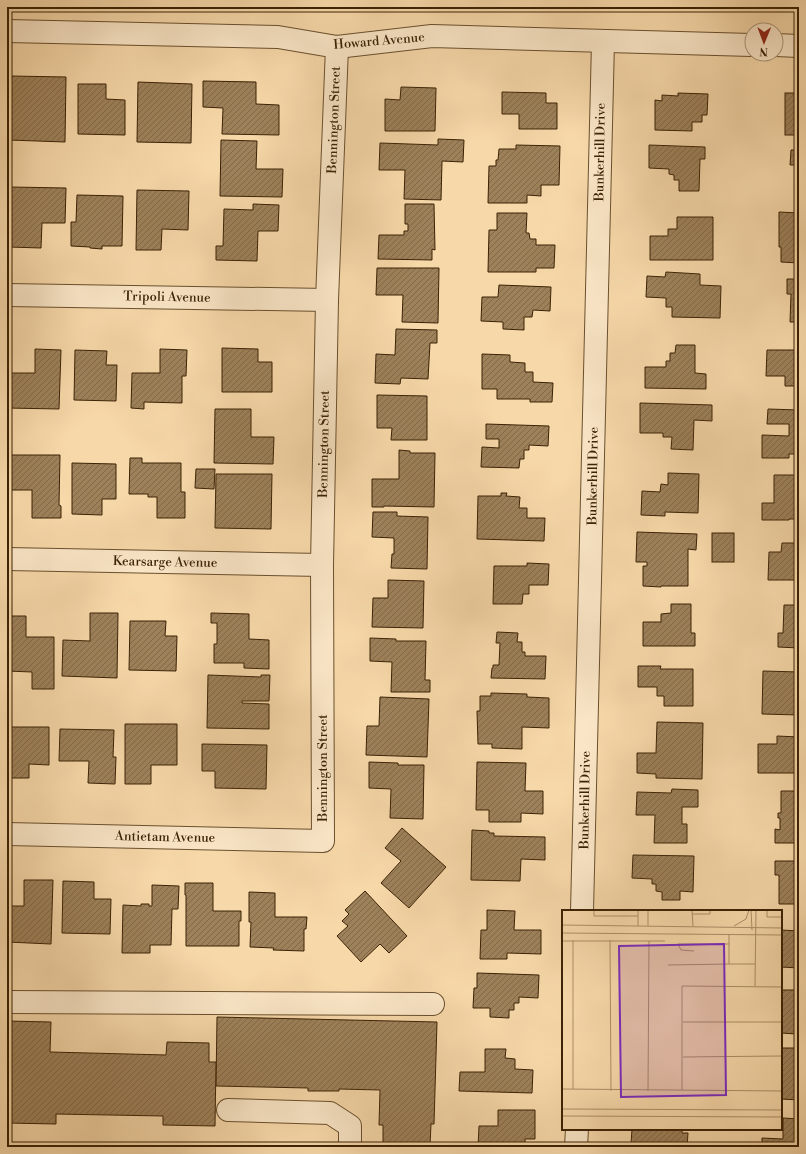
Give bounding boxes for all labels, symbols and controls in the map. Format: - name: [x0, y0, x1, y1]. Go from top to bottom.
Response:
- north arrow: [744, 22, 784, 62]
- street label: Howard Avenue: [333, 29, 426, 53]
- text: N: [759, 44, 768, 58]
- street label: Bennington Street: [324, 66, 344, 175]
- street label: Bunkerhill Drive: [591, 102, 609, 202]
- street label: Tripoli Avenue: [123, 288, 211, 306]
- street label: Bennington Street: [315, 390, 333, 499]
- street label: Bunkerhill Drive: [584, 426, 602, 526]
- street label: Kearsarge Avenue: [113, 553, 218, 571]
- street label: Bennington Street: [315, 714, 331, 823]
- street label: Bunkerhill Drive: [576, 750, 594, 850]
- street label: Antietam Avenue: [114, 828, 216, 846]
- inset map: [562, 910, 782, 1130]

